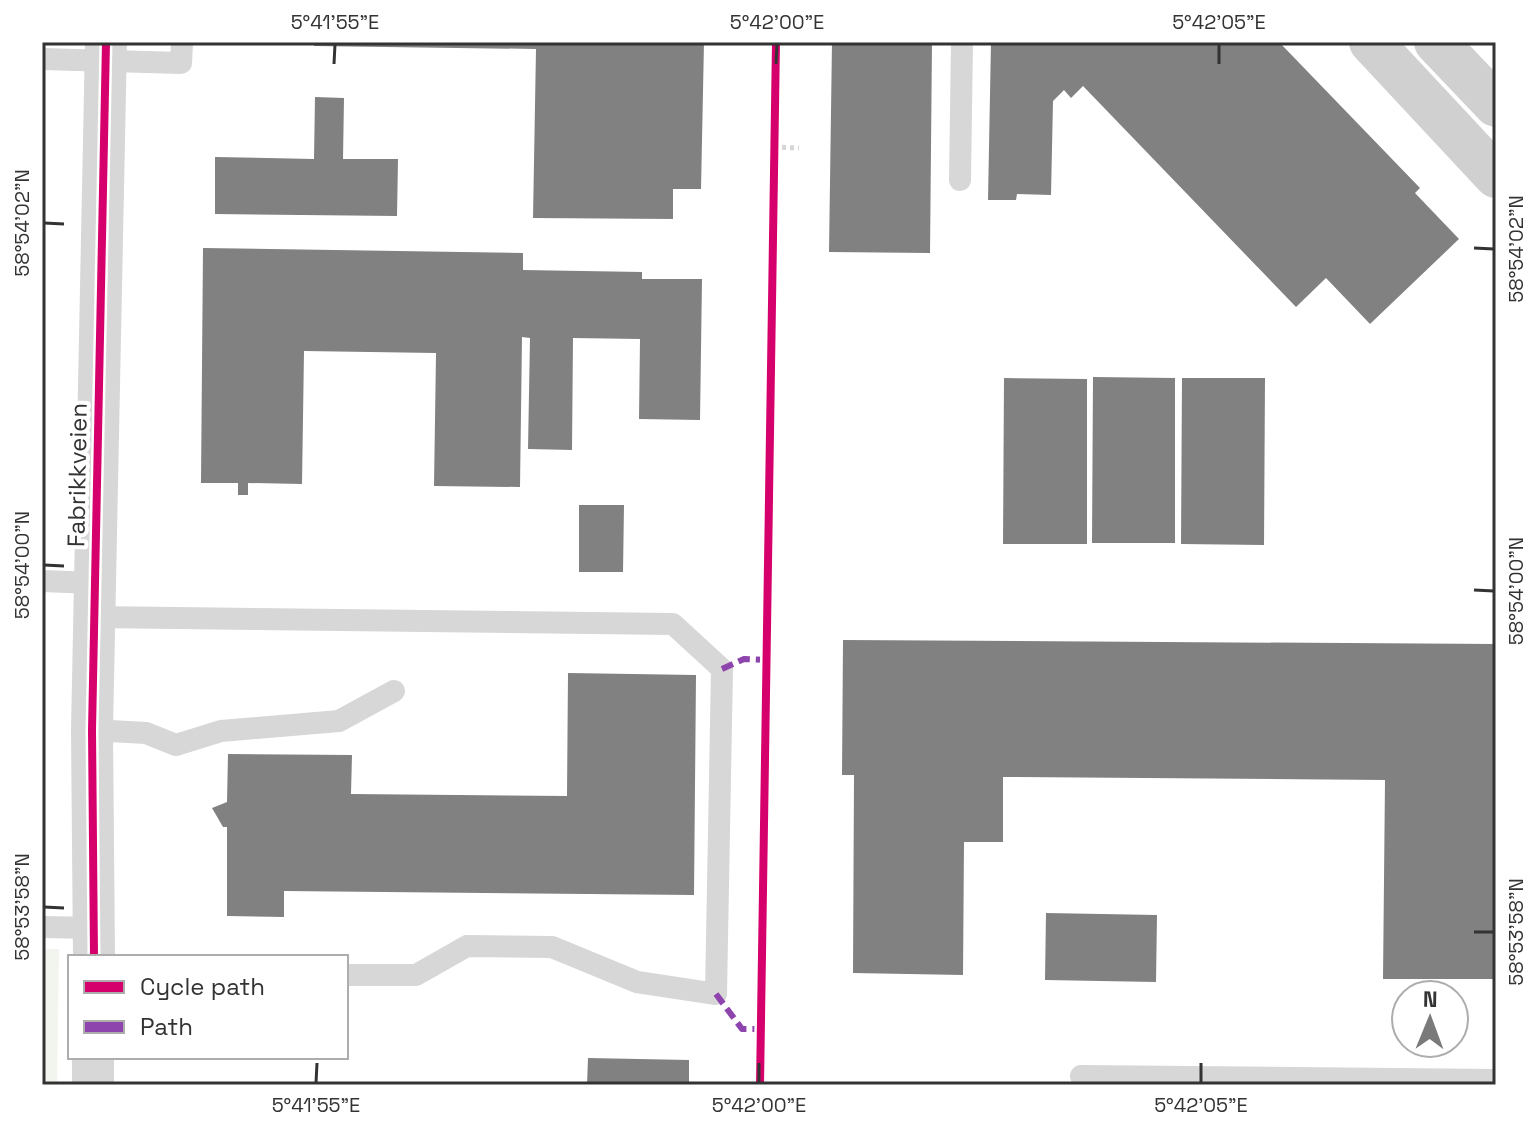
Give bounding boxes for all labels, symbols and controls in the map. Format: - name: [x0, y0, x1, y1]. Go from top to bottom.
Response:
- text: 5°41'55"E: [291, 9, 379, 35]
- text: 5°42'00"E: [730, 9, 824, 35]
- text: 5°42'05"E: [1172, 9, 1266, 35]
- text: 58°54'02"N: [9, 169, 35, 277]
- text: 58°54'02"N: [1503, 195, 1529, 303]
- street label: Fabrikkveien: [60, 403, 94, 547]
- text: 58°54'00"N: [9, 511, 35, 619]
- text: 58°54'00"N: [1503, 537, 1529, 645]
- text: 58°53'58"N: [9, 853, 35, 961]
- text: 58°53'58"N: [1503, 878, 1529, 986]
- legend: [68, 955, 348, 1059]
- text: Cycle path: [140, 971, 265, 1002]
- north arrow: [1390, 979, 1470, 1059]
- text: N: [1423, 985, 1438, 1013]
- text: Path: [140, 1011, 193, 1042]
- text: 5°41'55"E: [272, 1092, 360, 1118]
- text: 5°42'00"E: [712, 1092, 806, 1118]
- text: 5°42'05"E: [1154, 1092, 1248, 1118]

